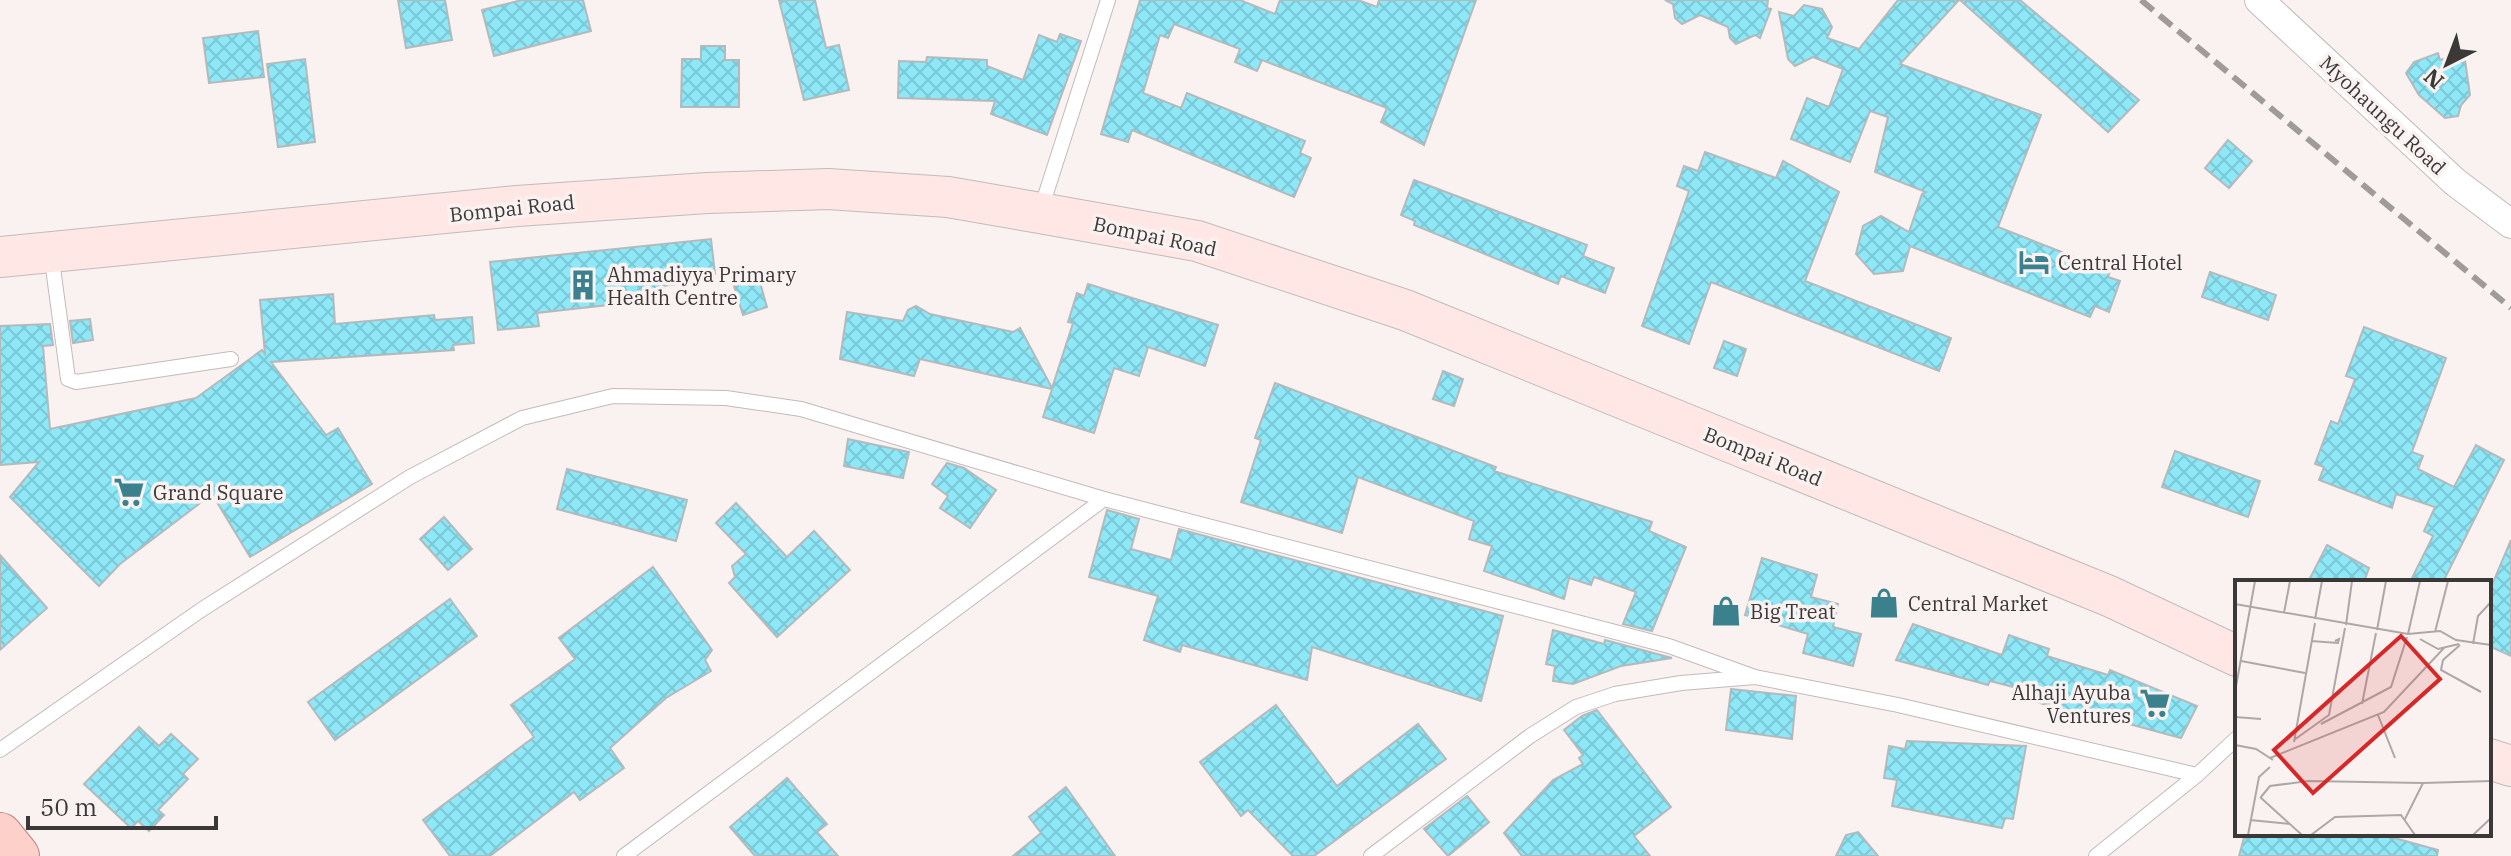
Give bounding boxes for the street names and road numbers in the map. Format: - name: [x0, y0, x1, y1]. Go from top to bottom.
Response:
- street label: Myohaungu Road: [2314, 49, 2452, 181]
- street label: Bompai Road: [448, 188, 576, 228]
- street label: Bompai Road: [1091, 210, 1219, 262]
- street label: Bompai Road: [1700, 420, 1826, 492]

